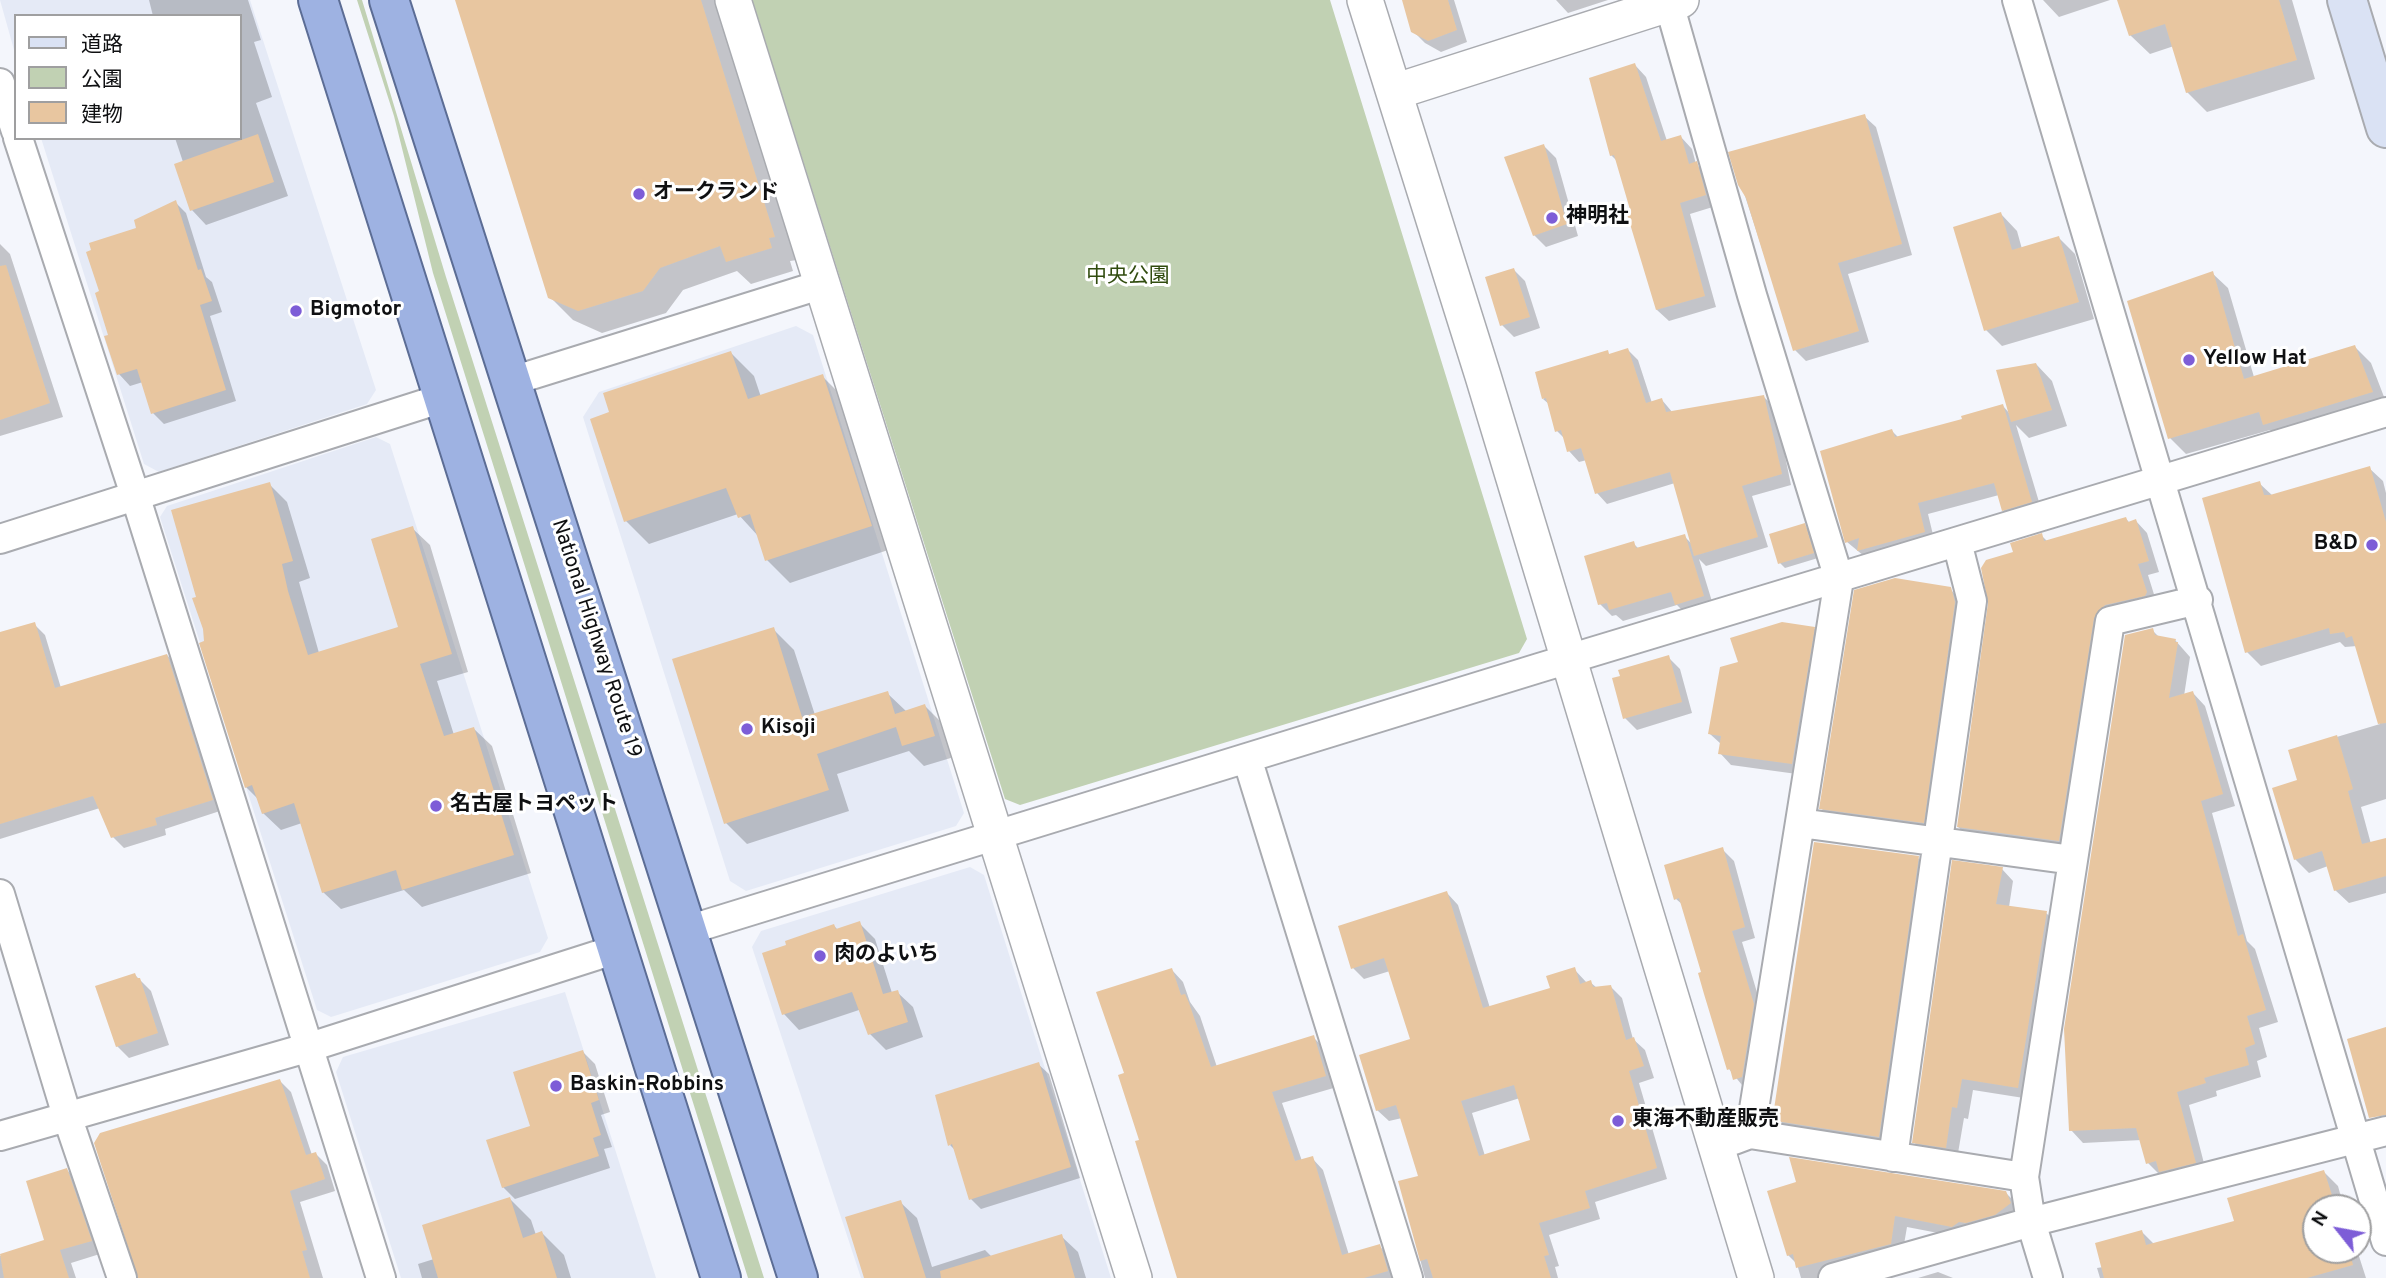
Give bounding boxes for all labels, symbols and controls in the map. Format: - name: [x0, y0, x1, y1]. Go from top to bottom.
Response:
- legend: [14, 14, 242, 140]
- text: 道路: [81, 32, 123, 59]
- text: 公園: [81, 67, 123, 94]
- text: 建物: [81, 102, 123, 129]
- place label: オークランド: [653, 181, 779, 207]
- marker: オークランド: [631, 186, 647, 202]
- place label: 神明社: [1566, 205, 1629, 231]
- marker: 神明社: [1544, 210, 1560, 226]
- park label: 中央公園: [1086, 265, 1170, 291]
- place label: Bigmotor: [310, 298, 401, 324]
- marker: Bigmotor: [288, 303, 304, 319]
- place label: Yellow Hat: [2203, 347, 2307, 373]
- marker: Yellow Hat: [2181, 352, 2197, 368]
- street label: National Highway Route 19: [544, 516, 646, 762]
- place label: B&D: [2314, 532, 2358, 558]
- marker: B&D: [2364, 537, 2380, 553]
- place label: Kisoji: [761, 716, 816, 742]
- marker: Kisoji: [739, 721, 755, 737]
- place label: 名古屋トヨペット: [450, 793, 618, 819]
- marker: 名古屋トヨペット: [428, 798, 444, 814]
- place label: 肉のよいち: [834, 943, 939, 969]
- marker: 肉のよいち: [812, 948, 828, 964]
- place label: Baskin-Robbins: [570, 1073, 724, 1099]
- marker: Baskin-Robbins: [548, 1078, 564, 1094]
- place label: 東海不動産販売: [1632, 1108, 1779, 1134]
- marker: 東海不動産販売: [1610, 1113, 1626, 1129]
- north arrow: [2302, 1194, 2372, 1264]
- text: N: [2307, 1207, 2335, 1231]

